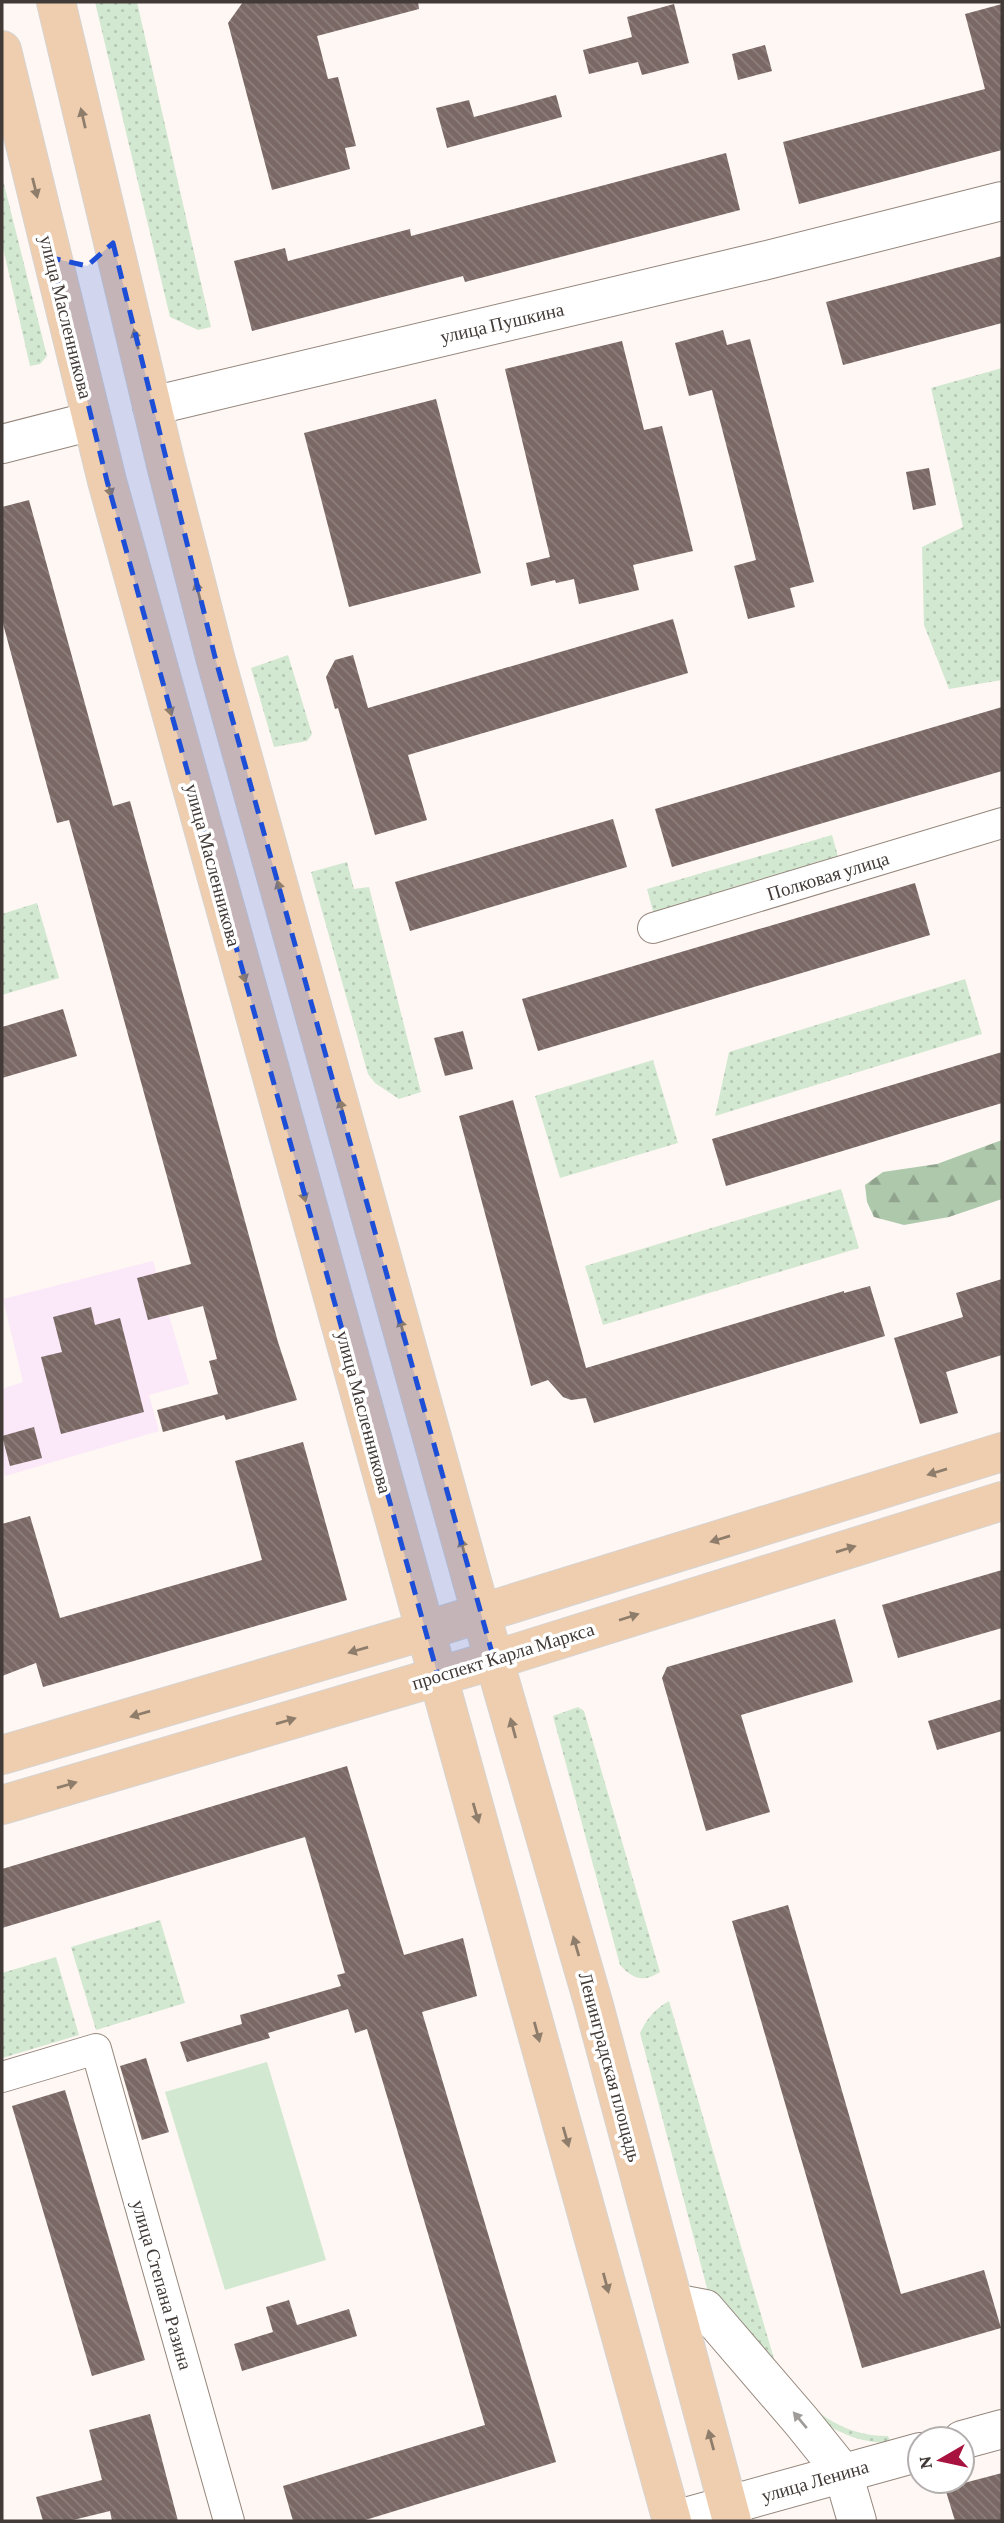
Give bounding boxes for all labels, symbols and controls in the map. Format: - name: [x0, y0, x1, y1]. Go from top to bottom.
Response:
- one-way arrow: [78, 107, 89, 129]
- one-way arrow: [30, 177, 41, 199]
- street label: улица Масленникова: [36, 233, 97, 401]
- street label: улица Пушкина: [438, 298, 566, 347]
- one-way arrow: [130, 328, 141, 350]
- one-way arrow: [104, 477, 114, 498]
- one-way arrow: [192, 579, 203, 601]
- one-way arrow: [164, 696, 175, 718]
- street label: улица Масленникова: [181, 781, 245, 949]
- street label: Полковая улица: [764, 847, 892, 905]
- one-way arrow: [275, 879, 285, 900]
- one-way arrow: [238, 963, 248, 984]
- one-way arrow: [336, 1098, 346, 1119]
- one-way arrow: [299, 1182, 309, 1203]
- one-way arrow: [397, 1318, 407, 1339]
- street label: улица Масленникова: [332, 1328, 396, 1496]
- one-way arrow: [926, 1467, 947, 1477]
- one-way arrow: [709, 1534, 730, 1544]
- one-way arrow: [457, 1537, 468, 1559]
- one-way arrow: [836, 1543, 857, 1553]
- one-way arrow: [619, 1612, 640, 1622]
- street label: проспект Карла Маркса: [409, 1618, 597, 1694]
- one-way arrow: [348, 1645, 369, 1655]
- one-way arrow: [129, 1709, 151, 1720]
- one-way arrow: [275, 1716, 296, 1726]
- one-way arrow: [507, 1716, 518, 1738]
- one-way arrow: [57, 1780, 78, 1790]
- one-way arrow: [471, 1803, 481, 1824]
- one-way arrow: [571, 1935, 581, 1956]
- street label: Ленинградская площадь: [575, 1970, 646, 2165]
- one-way arrow: [532, 2022, 542, 2043]
- one-way arrow: [561, 2126, 572, 2148]
- street label: улица Степана Разина: [128, 2198, 196, 2373]
- one-way arrow: [601, 2272, 612, 2294]
- one-way arrow: [793, 2412, 808, 2429]
- north arrow: [906, 2425, 976, 2495]
- one-way arrow: [705, 2429, 716, 2451]
- text: N: [913, 2454, 936, 2471]
- street label: улица Ленина: [759, 2456, 872, 2506]

